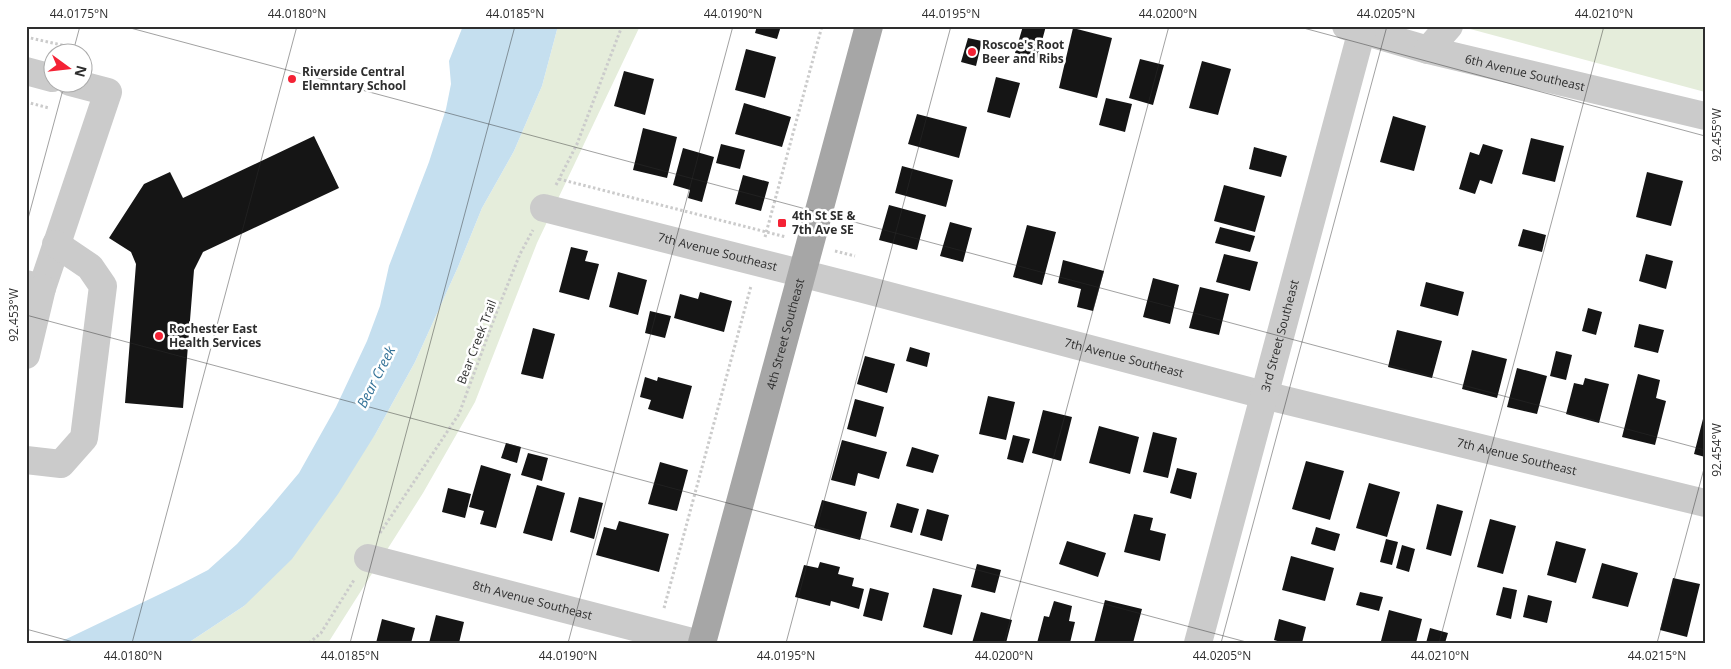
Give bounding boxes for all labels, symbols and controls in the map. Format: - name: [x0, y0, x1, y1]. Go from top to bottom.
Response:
- text: 44.0175°N: [50, 5, 108, 22]
- text: 44.0180°N: [268, 5, 326, 22]
- text: 44.0185°N: [486, 5, 544, 22]
- text: 44.0190°N: [704, 5, 762, 22]
- text: 44.0195°N: [922, 5, 980, 22]
- text: 44.0200°N: [1139, 5, 1197, 22]
- text: 44.0205°N: [1357, 5, 1415, 22]
- text: 44.0210°N: [1575, 5, 1633, 22]
- place label: Roscoe's Root Beer and Ribs: [982, 36, 1064, 67]
- north arrow: [42, 42, 92, 92]
- marker: Roscoe's Root Beer and Ribs: [966, 46, 978, 58]
- street label: 6th Avenue Southeast: [1463, 50, 1587, 95]
- place label: Riverside Central Elemntary School: [302, 63, 406, 94]
- text: N: [70, 64, 92, 79]
- marker: Riverside Central Elemntary School: [286, 73, 298, 85]
- text: 92.455°W: [1708, 108, 1725, 162]
- place label: 4th St SE & 7th Ave SE: [792, 207, 855, 238]
- marker: 4th St SE & 7th Ave SE: [776, 217, 788, 229]
- street label: 7th Avenue Southeast: [656, 228, 779, 275]
- street label: 4th Street Southeast: [762, 276, 808, 391]
- street label: 3rd Street Southeast: [1257, 278, 1303, 394]
- text: 92.453°W: [5, 288, 22, 342]
- street label: Bear Creek Trail: [453, 297, 500, 386]
- place label: Rochester East Health Services: [169, 320, 261, 351]
- marker: Rochester East Health Services: [153, 330, 165, 342]
- street label: 7th Avenue Southeast: [1063, 334, 1186, 381]
- water label: Bear Creek: [352, 342, 400, 411]
- text: 92.454°W: [1708, 423, 1725, 477]
- street label: 7th Avenue Southeast: [1455, 434, 1578, 479]
- street label: 8th Avenue Southeast: [471, 577, 594, 624]
- text: 44.0180°N: [104, 647, 162, 664]
- text: 44.0185°N: [321, 647, 379, 664]
- text: 44.0190°N: [539, 647, 597, 664]
- text: 44.0195°N: [757, 647, 815, 664]
- text: 44.0200°N: [975, 647, 1033, 664]
- text: 44.0205°N: [1193, 647, 1251, 664]
- text: 44.0210°N: [1411, 647, 1469, 664]
- text: 44.0215°N: [1628, 647, 1686, 664]

